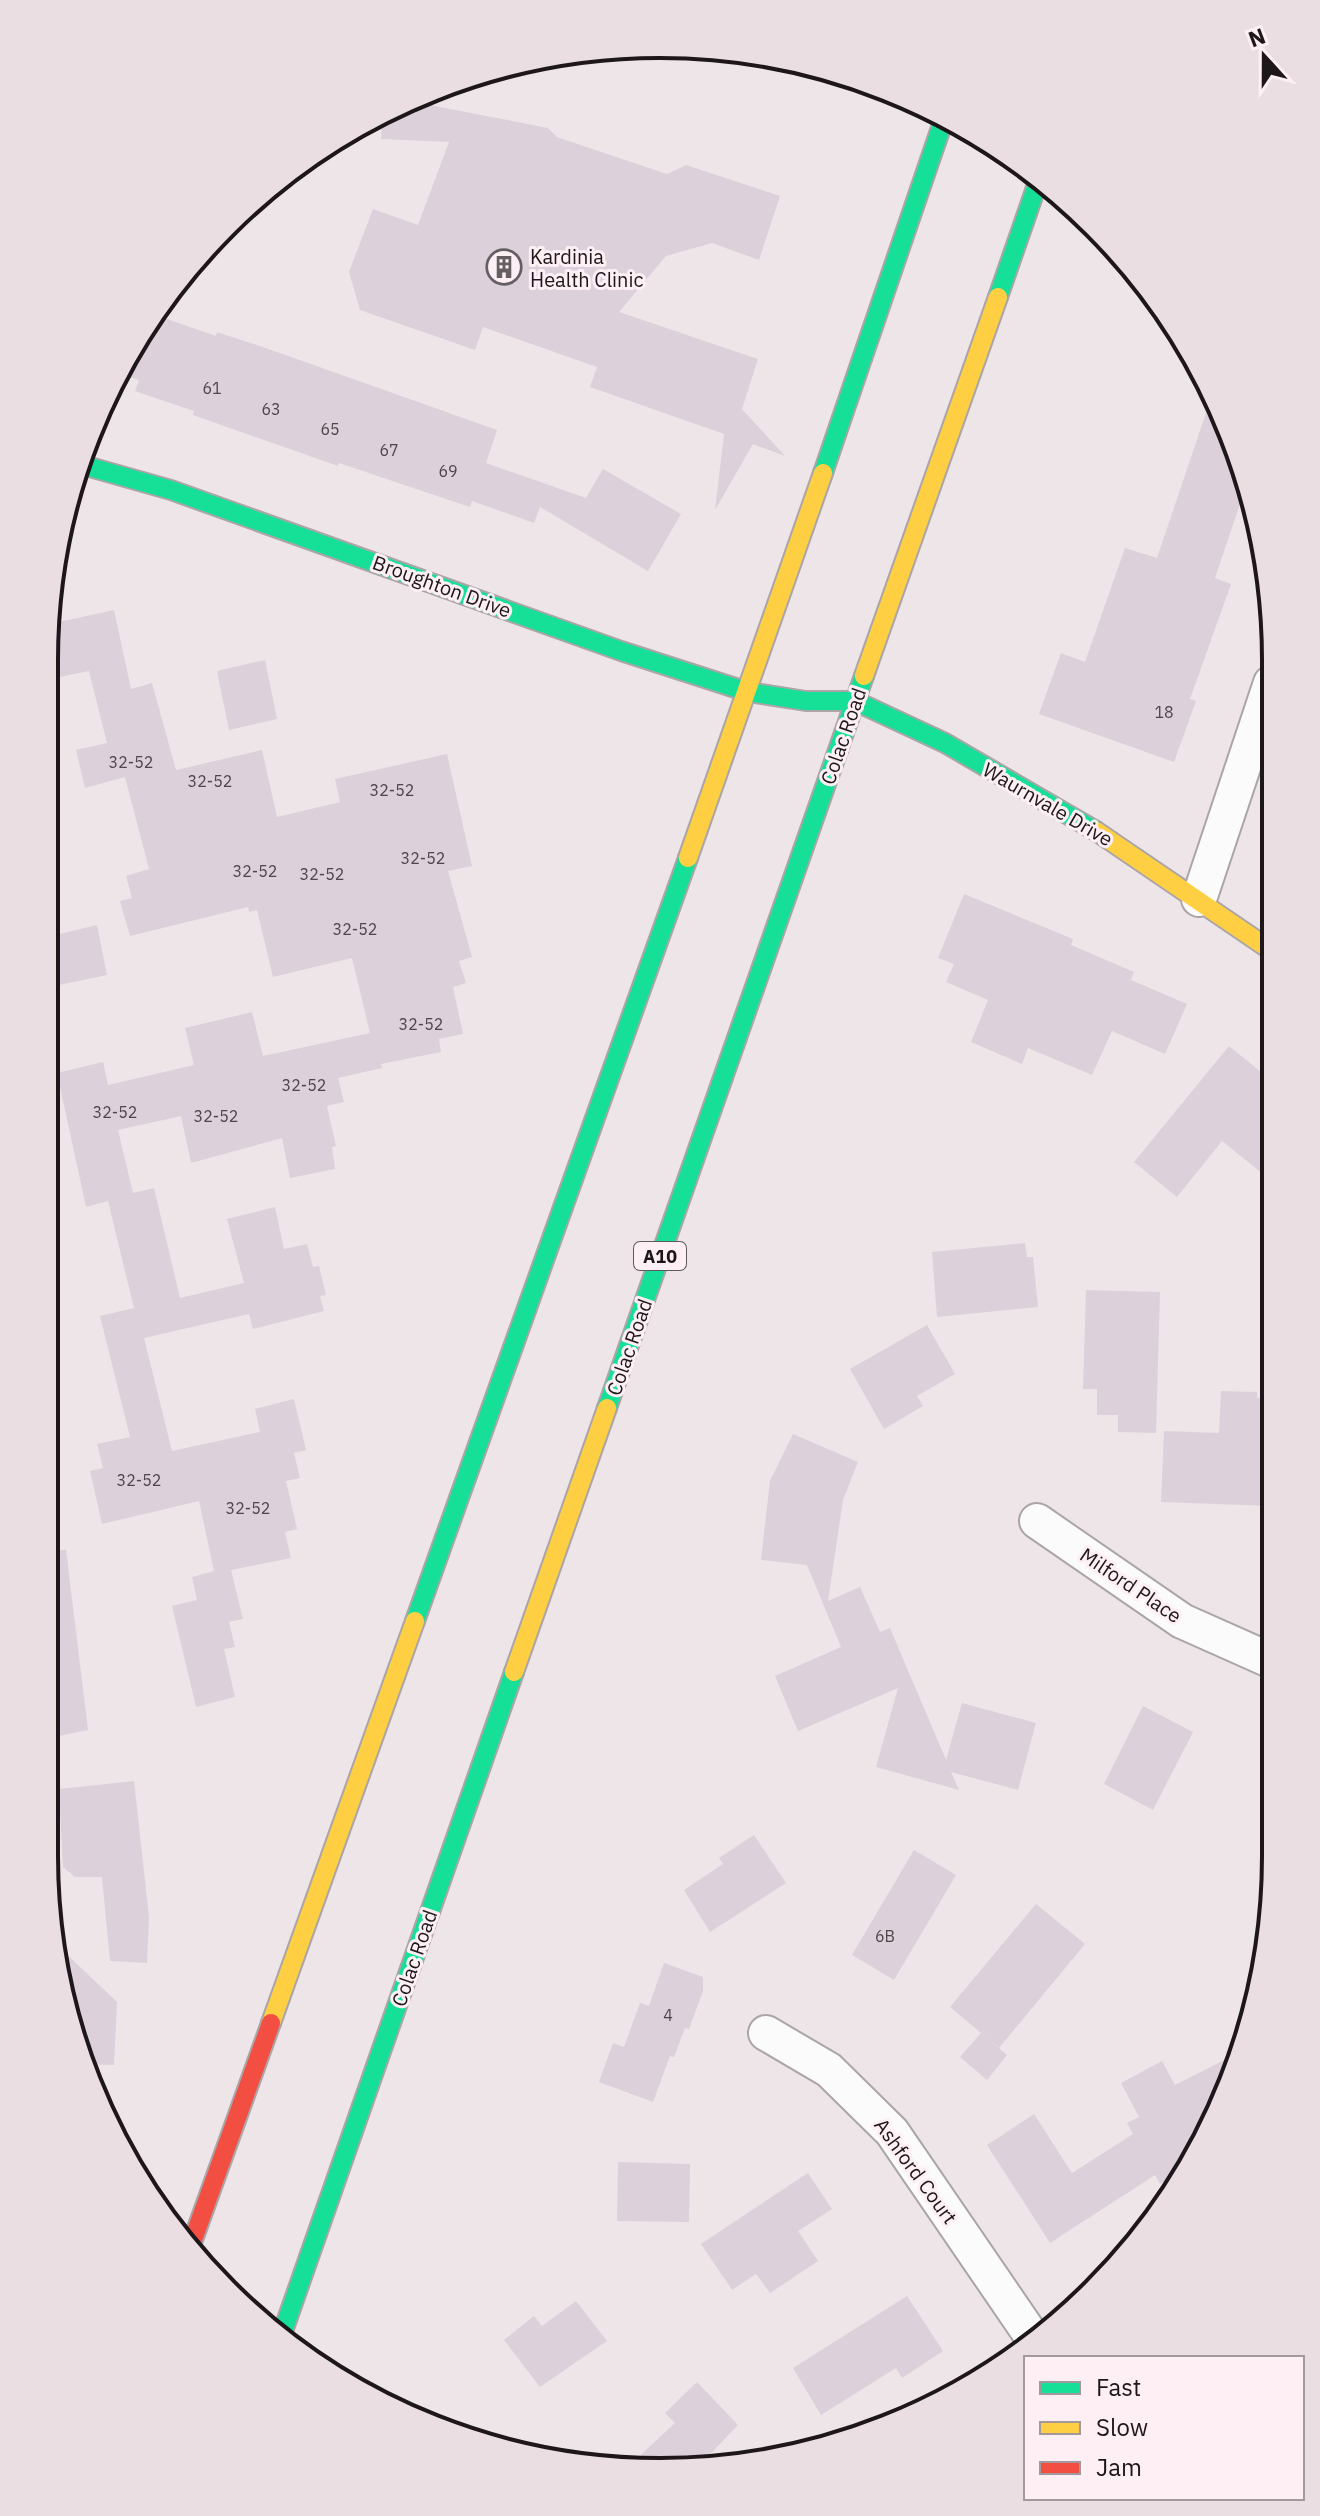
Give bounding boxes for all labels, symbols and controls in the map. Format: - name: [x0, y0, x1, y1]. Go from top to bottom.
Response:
- north arrow: [1224, 16, 1304, 96]
- text: N: [1244, 20, 1269, 53]
- place label: Kardinia Health Clinic: [530, 243, 644, 293]
- building icon: Kardinia Health Clinic: [485, 248, 523, 286]
- house number: 61: [202, 378, 222, 398]
- house number: 63: [261, 399, 281, 419]
- house number: 65: [320, 419, 340, 439]
- house number: 67: [379, 440, 399, 460]
- house number: 69: [438, 461, 458, 481]
- street label: Broughton Drive: [369, 548, 515, 624]
- street label: Colac Road: [814, 684, 872, 788]
- house number: 18: [1154, 702, 1174, 722]
- house number: 32-52: [109, 752, 153, 772]
- street label: Waurnvale Drive: [978, 756, 1118, 852]
- house number: 32-52: [188, 771, 232, 791]
- house number: 32-52: [370, 780, 414, 800]
- house number: 32-52: [401, 848, 445, 868]
- house number: 32-52: [233, 861, 277, 881]
- house number: 32-52: [300, 864, 344, 884]
- house number: 32-52: [333, 919, 377, 939]
- house number: 32-52: [399, 1014, 443, 1034]
- house number: 32-52: [282, 1075, 326, 1095]
- house number: 32-52: [93, 1102, 137, 1122]
- house number: 32-52: [194, 1106, 238, 1126]
- road number: A10: [634, 1242, 686, 1270]
- street label: Colac Road: [600, 1295, 658, 1399]
- house number: 32-52: [117, 1470, 161, 1490]
- house number: 32-52: [226, 1498, 270, 1518]
- street label: Milford Place: [1075, 1541, 1187, 1629]
- street label: Colac Road: [385, 1906, 443, 2010]
- house number: 6B: [875, 1926, 895, 1946]
- house number: 4: [663, 2005, 673, 2025]
- street label: Ashford Court: [868, 2113, 964, 2229]
- legend: [1024, 2356, 1304, 2500]
- text: Fast: [1096, 2371, 1141, 2403]
- text: Slow: [1096, 2411, 1148, 2443]
- text: Jam: [1096, 2451, 1142, 2483]

